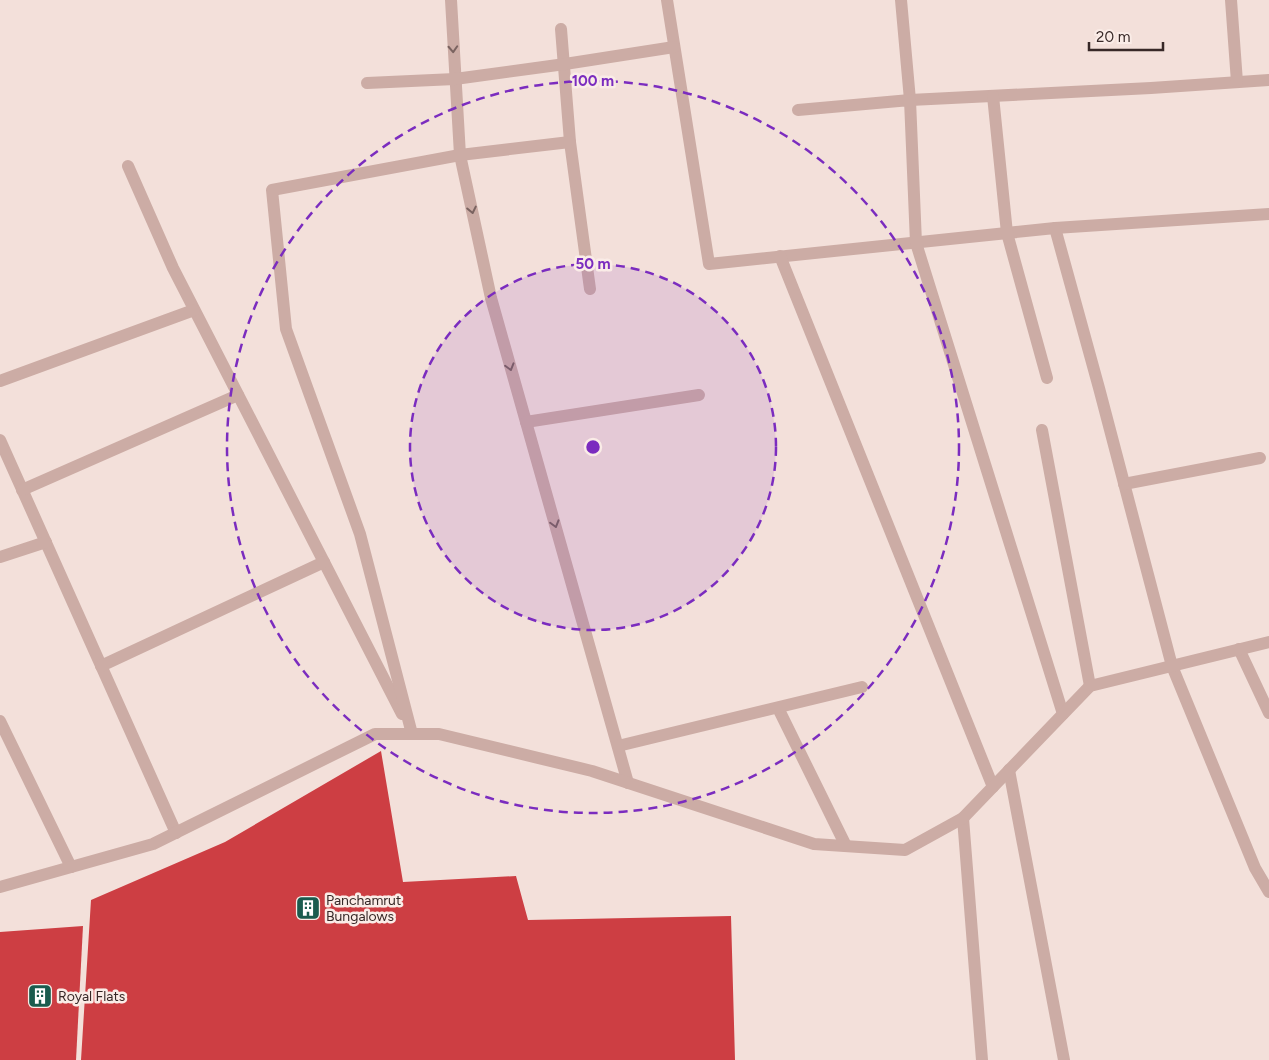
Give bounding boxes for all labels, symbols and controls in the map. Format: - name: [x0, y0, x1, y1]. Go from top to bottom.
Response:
- scale bar: [1089, 20, 1163, 52]
- text: 20 m: [1096, 28, 1130, 46]
- one-way arrow: [448, 45, 459, 53]
- text: 100 m: [572, 72, 614, 90]
- one-way arrow: [466, 205, 477, 214]
- text: 50 m: [575, 255, 611, 273]
- one-way arrow: [505, 363, 515, 371]
- centre of rings: [584, 438, 602, 456]
- one-way arrow: [549, 519, 560, 528]
- place label: Panchamrut Bungalows: [326, 892, 401, 925]
- building icon: Panchamrut Bungalows: [295, 895, 321, 921]
- building icon: Royal Flats: [27, 983, 53, 1009]
- place label: Royal Flats: [58, 988, 125, 1005]

